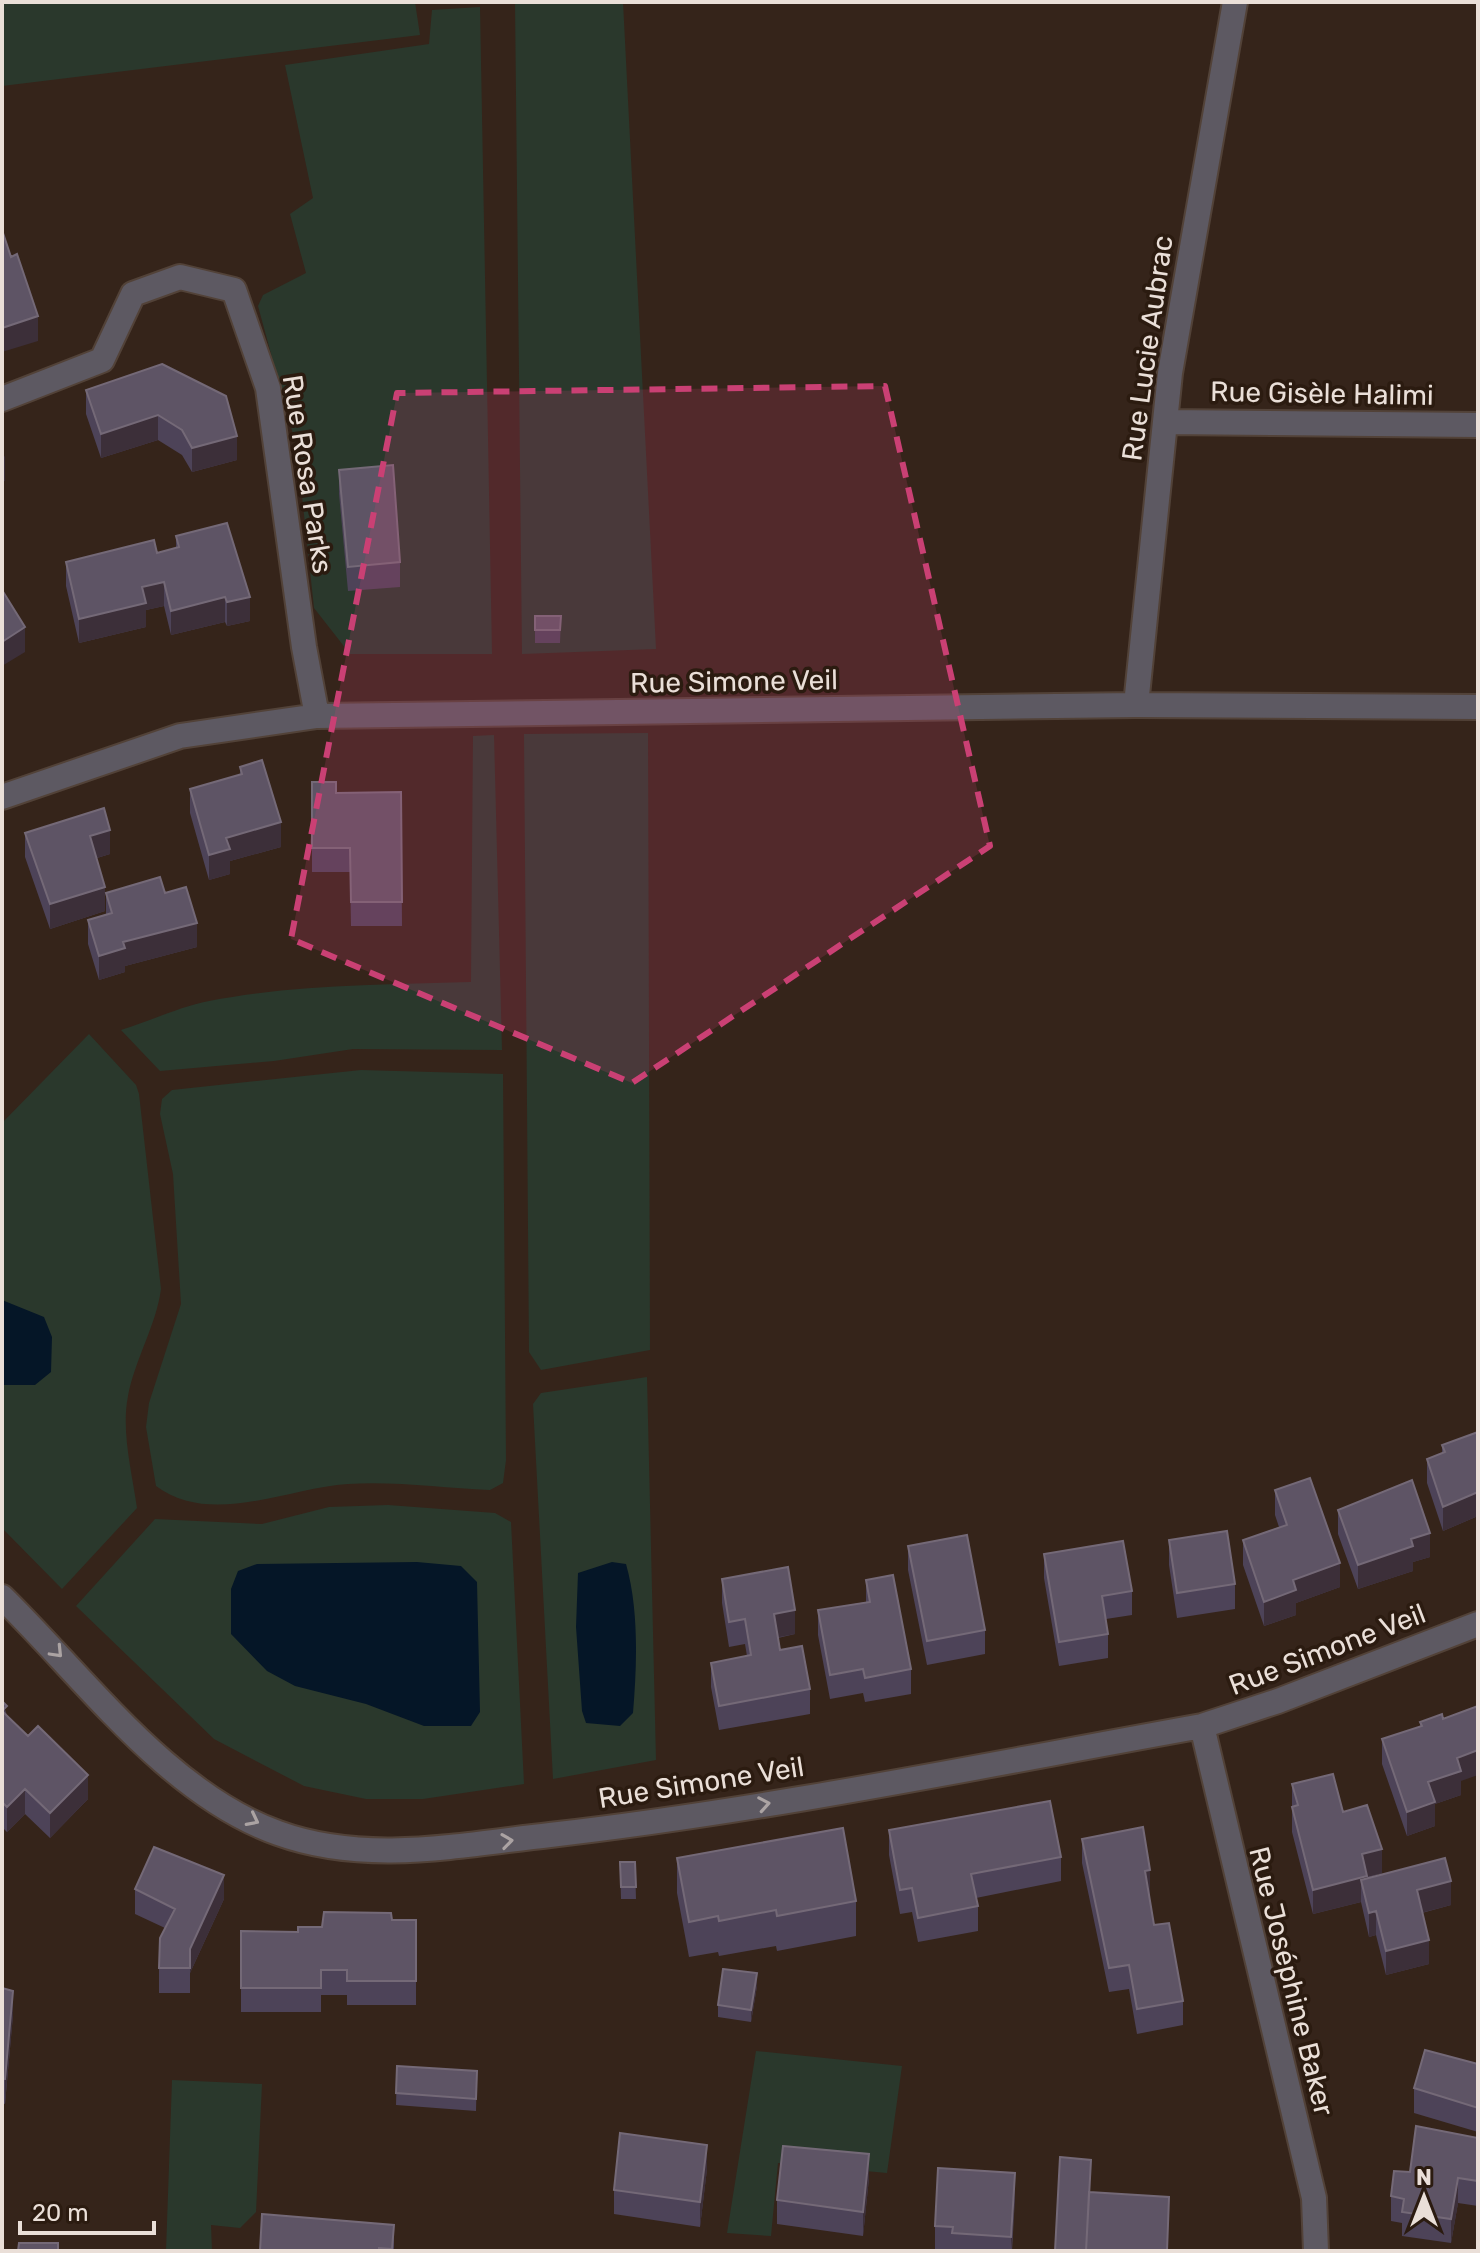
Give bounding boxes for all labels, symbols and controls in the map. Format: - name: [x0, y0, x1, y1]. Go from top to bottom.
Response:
- street label: Rue Lucie Aubrac: [1115, 233, 1180, 463]
- street label: Rue Rosa Parks: [275, 372, 340, 576]
- street label: Rue Gisèle Halimi: [1210, 375, 1434, 412]
- street label: Rue Simone Veil: [630, 663, 838, 700]
- street label: Rue Simone Veil: [1224, 1597, 1430, 1702]
- one-way arrow: [48, 1643, 63, 1657]
- street label: Rue Simone Veil: [596, 1750, 806, 1815]
- one-way arrow: [758, 1796, 771, 1813]
- one-way arrow: [244, 1811, 259, 1826]
- one-way arrow: [500, 1833, 514, 1850]
- street label: Rue Joséphine Baker: [1242, 1843, 1341, 2119]
- north arrow: [1384, 2157, 1464, 2237]
- text: N: [1416, 2164, 1432, 2191]
- scale bar: [20, 2185, 154, 2235]
- text: 20 m: [32, 2199, 89, 2227]

